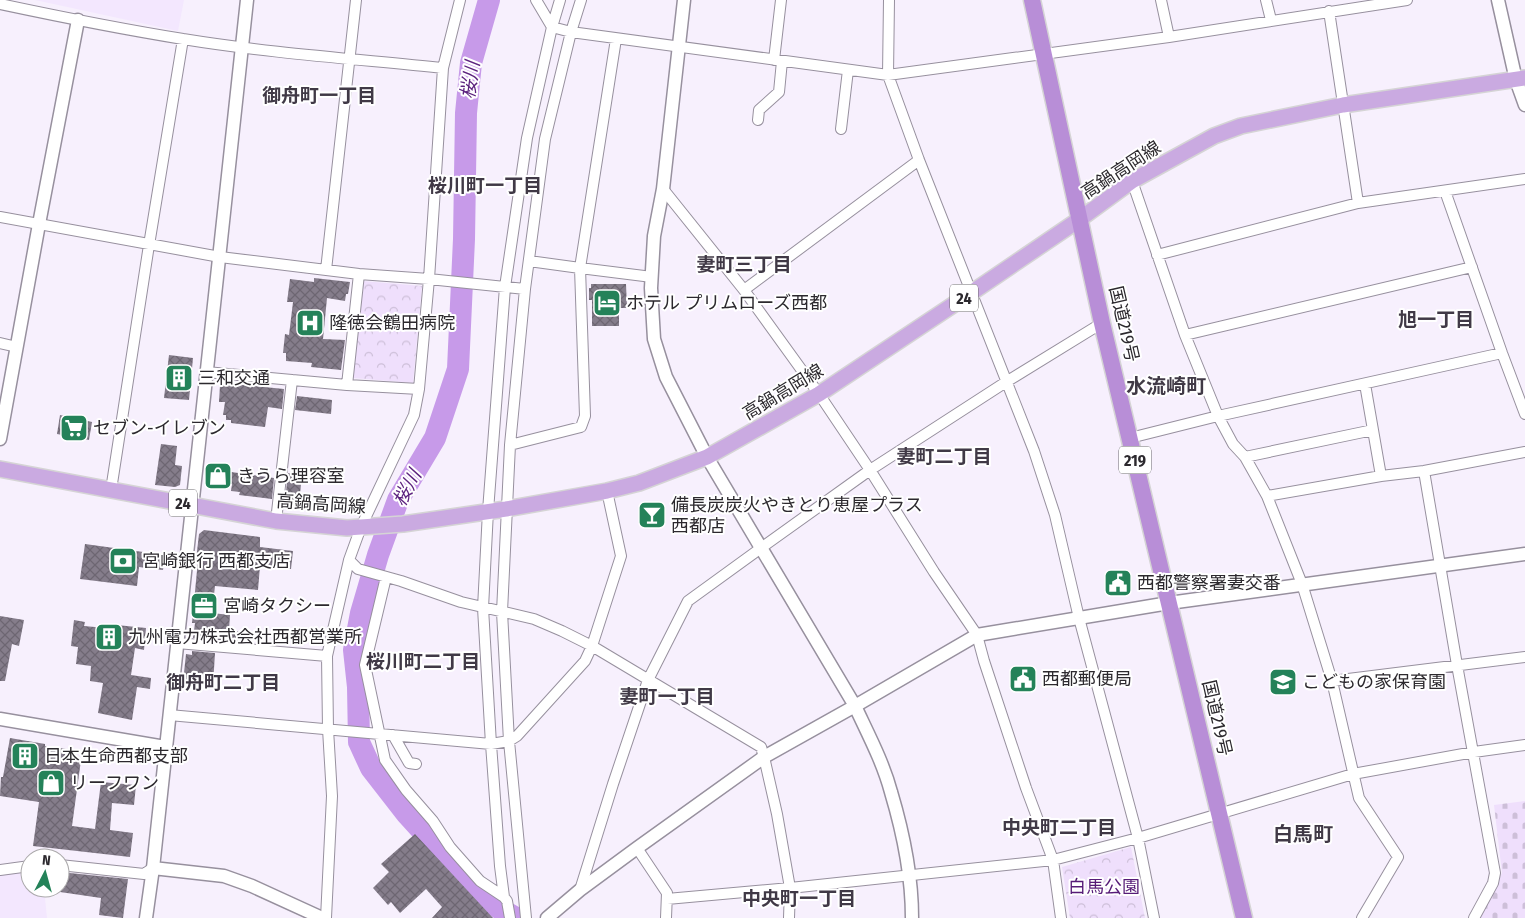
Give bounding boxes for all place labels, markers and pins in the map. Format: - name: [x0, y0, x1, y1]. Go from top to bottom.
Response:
- hotel icon: ホテル プリムローズ西都: [592, 288, 622, 318]
- place label: ホテル プリムローズ西都: [626, 292, 827, 314]
- hospital icon: 隆徳会鶴田病院: [295, 308, 325, 338]
- place label: 隆徳会鶴田病院: [329, 312, 455, 334]
- building icon: 三和交通: [164, 363, 194, 393]
- place label: 三和交通: [198, 367, 270, 389]
- supermarket icon: セブン-イレブン: [59, 413, 89, 443]
- place label: セブン-イレブン: [93, 417, 226, 439]
- shop icon: きうら理容室: [203, 461, 233, 491]
- place label: きうら理容室: [237, 465, 345, 487]
- place label: 備長炭炭火やきとり恵屋プラス 西都店: [671, 494, 923, 537]
- bar icon: 備長炭炭火やきとり恵屋プラス 西都店: [637, 500, 667, 530]
- bank icon: 宮崎銀行 西都支店: [108, 546, 138, 576]
- place label: 宮崎銀行 西都支店: [142, 550, 290, 572]
- public building icon: 西都警察署妻交番: [1103, 568, 1133, 598]
- place label: 西都警察署妻交番: [1137, 572, 1281, 594]
- office icon: 宮崎タクシー: [189, 591, 219, 621]
- place label: 宮崎タクシー: [223, 595, 331, 617]
- building icon: 九州電力株式会社西都営業所: [94, 622, 124, 652]
- place label: 九州電力株式会社西都営業所: [128, 626, 362, 648]
- public building icon: 西都郵便局: [1008, 664, 1038, 694]
- school or university icon: こどもの家保育園: [1268, 667, 1298, 697]
- place label: 西都郵便局: [1042, 668, 1132, 690]
- place label: こどもの家保育園: [1302, 671, 1446, 693]
- building icon: 日本生命西都支部: [10, 741, 40, 771]
- place label: 日本生命西都支部: [44, 745, 188, 767]
- shop icon: リーフワン: [36, 768, 66, 798]
- place label: リーフワン: [70, 772, 159, 794]

